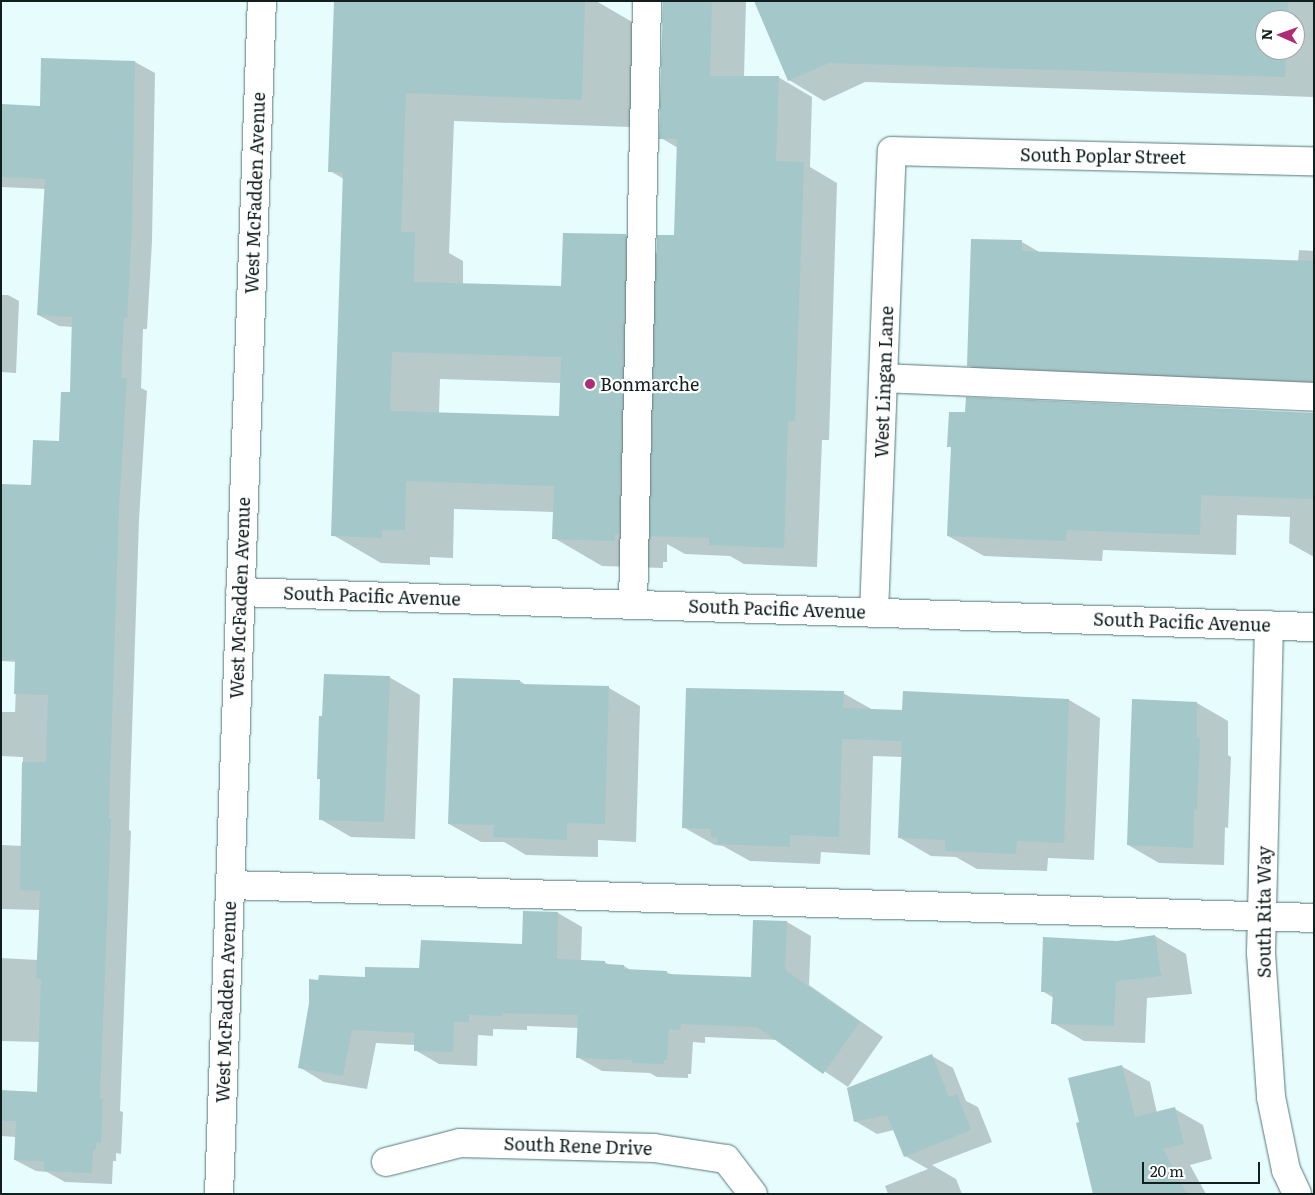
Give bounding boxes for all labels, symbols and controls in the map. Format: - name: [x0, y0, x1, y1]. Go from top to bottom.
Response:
- north arrow: [1255, 10, 1305, 60]
- text: N: [1256, 28, 1276, 41]
- street label: West McFadden Avenue: [241, 92, 269, 294]
- street label: South Poplar Street: [1020, 144, 1186, 168]
- street label: West Lingan Lane: [871, 305, 897, 459]
- place label: Bonmarche: [600, 373, 699, 395]
- marker: Bonmarche: [584, 378, 596, 390]
- street label: West McFadden Avenue: [226, 497, 254, 699]
- street label: South Pacific Avenue: [283, 582, 461, 610]
- street label: South Pacific Avenue: [688, 595, 866, 623]
- street label: South Pacific Avenue: [1093, 608, 1271, 636]
- street label: South Rita Way: [1253, 846, 1275, 978]
- street label: West McFadden Avenue: [212, 901, 240, 1103]
- street label: South Rene Drive: [503, 1133, 653, 1159]
- scale bar: [1145, 1152, 1262, 1184]
- text: 20 m: [1150, 1159, 1184, 1182]

